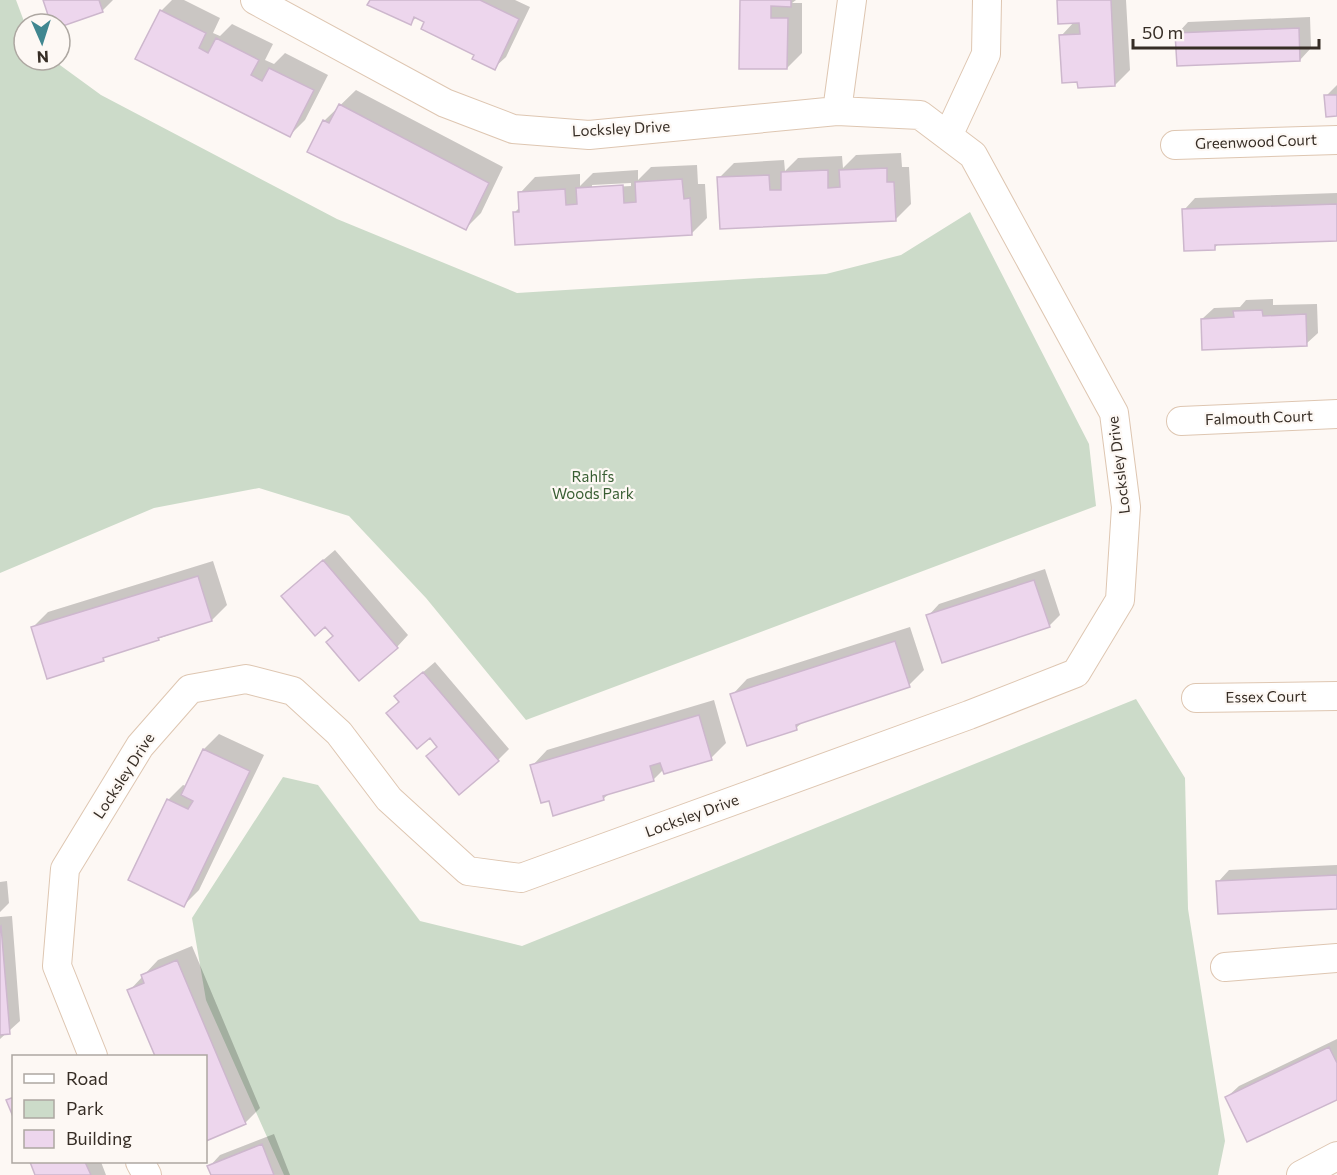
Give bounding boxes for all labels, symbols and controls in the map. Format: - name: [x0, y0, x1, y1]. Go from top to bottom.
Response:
- north arrow: [12, 12, 72, 72]
- scale bar: [1133, 12, 1319, 50]
- text: 50 m: [1142, 21, 1183, 43]
- text: N: [36, 48, 49, 67]
- street label: Locksley Drive: [571, 116, 671, 140]
- street label: Greenwood Court: [1195, 130, 1317, 152]
- street label: Falmouth Court: [1205, 406, 1313, 428]
- street label: Locksley Drive: [1103, 415, 1133, 515]
- park label: Rahlfs Woods Park: [552, 467, 634, 502]
- street label: Essex Court: [1225, 686, 1307, 706]
- street label: Locksley Drive: [89, 729, 158, 822]
- street label: Locksley Drive: [642, 790, 741, 840]
- legend: [12, 1055, 207, 1163]
- text: Road: [66, 1067, 108, 1089]
- text: Park: [66, 1097, 104, 1119]
- text: Building: [66, 1127, 132, 1149]

